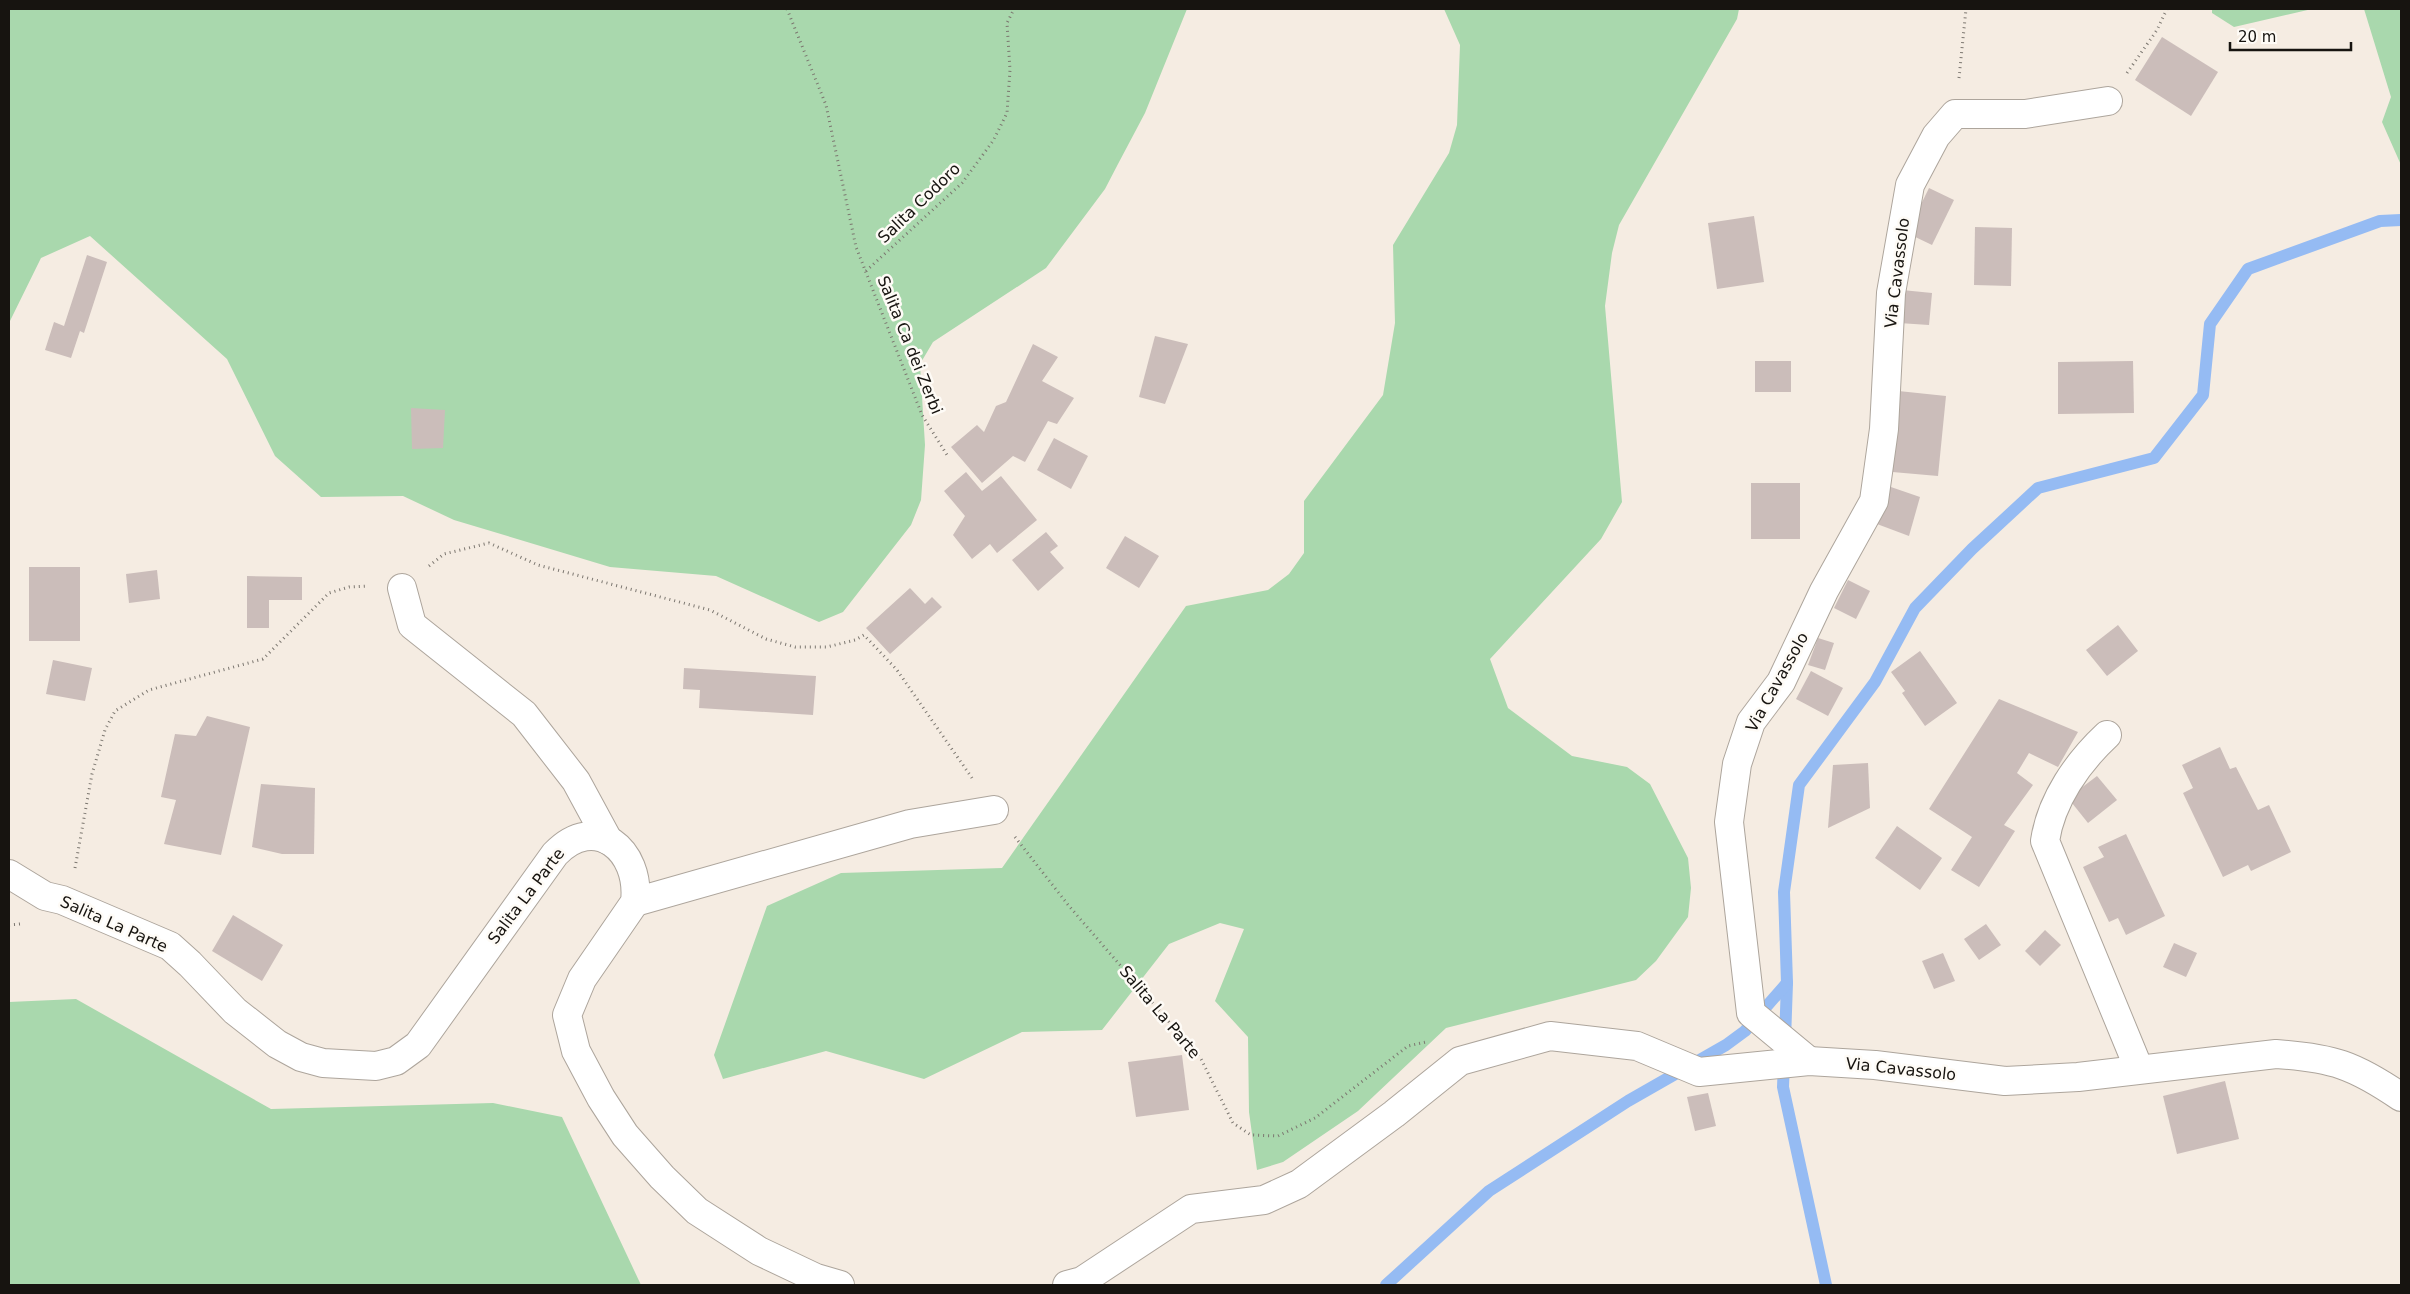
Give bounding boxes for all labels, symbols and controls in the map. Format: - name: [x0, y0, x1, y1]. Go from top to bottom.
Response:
- scale bar: [2230, 20, 2351, 52]
- text: 20 m: [2238, 28, 2276, 46]
- street label: Salita Codoro: [874, 159, 964, 247]
- street label: Via Cavassolo: [1881, 217, 1913, 329]
- street label: Salita Ca dei Zerbi: [874, 273, 946, 417]
- street label: Via Cavassolo: [1742, 629, 1812, 735]
- street label: Salita La Parte: [484, 844, 568, 948]
- street label: Salita La Parte: [57, 892, 171, 956]
- street label: Salita La Parte: [1116, 962, 1204, 1062]
- street label: Via Cavassolo: [1845, 1054, 1957, 1084]

